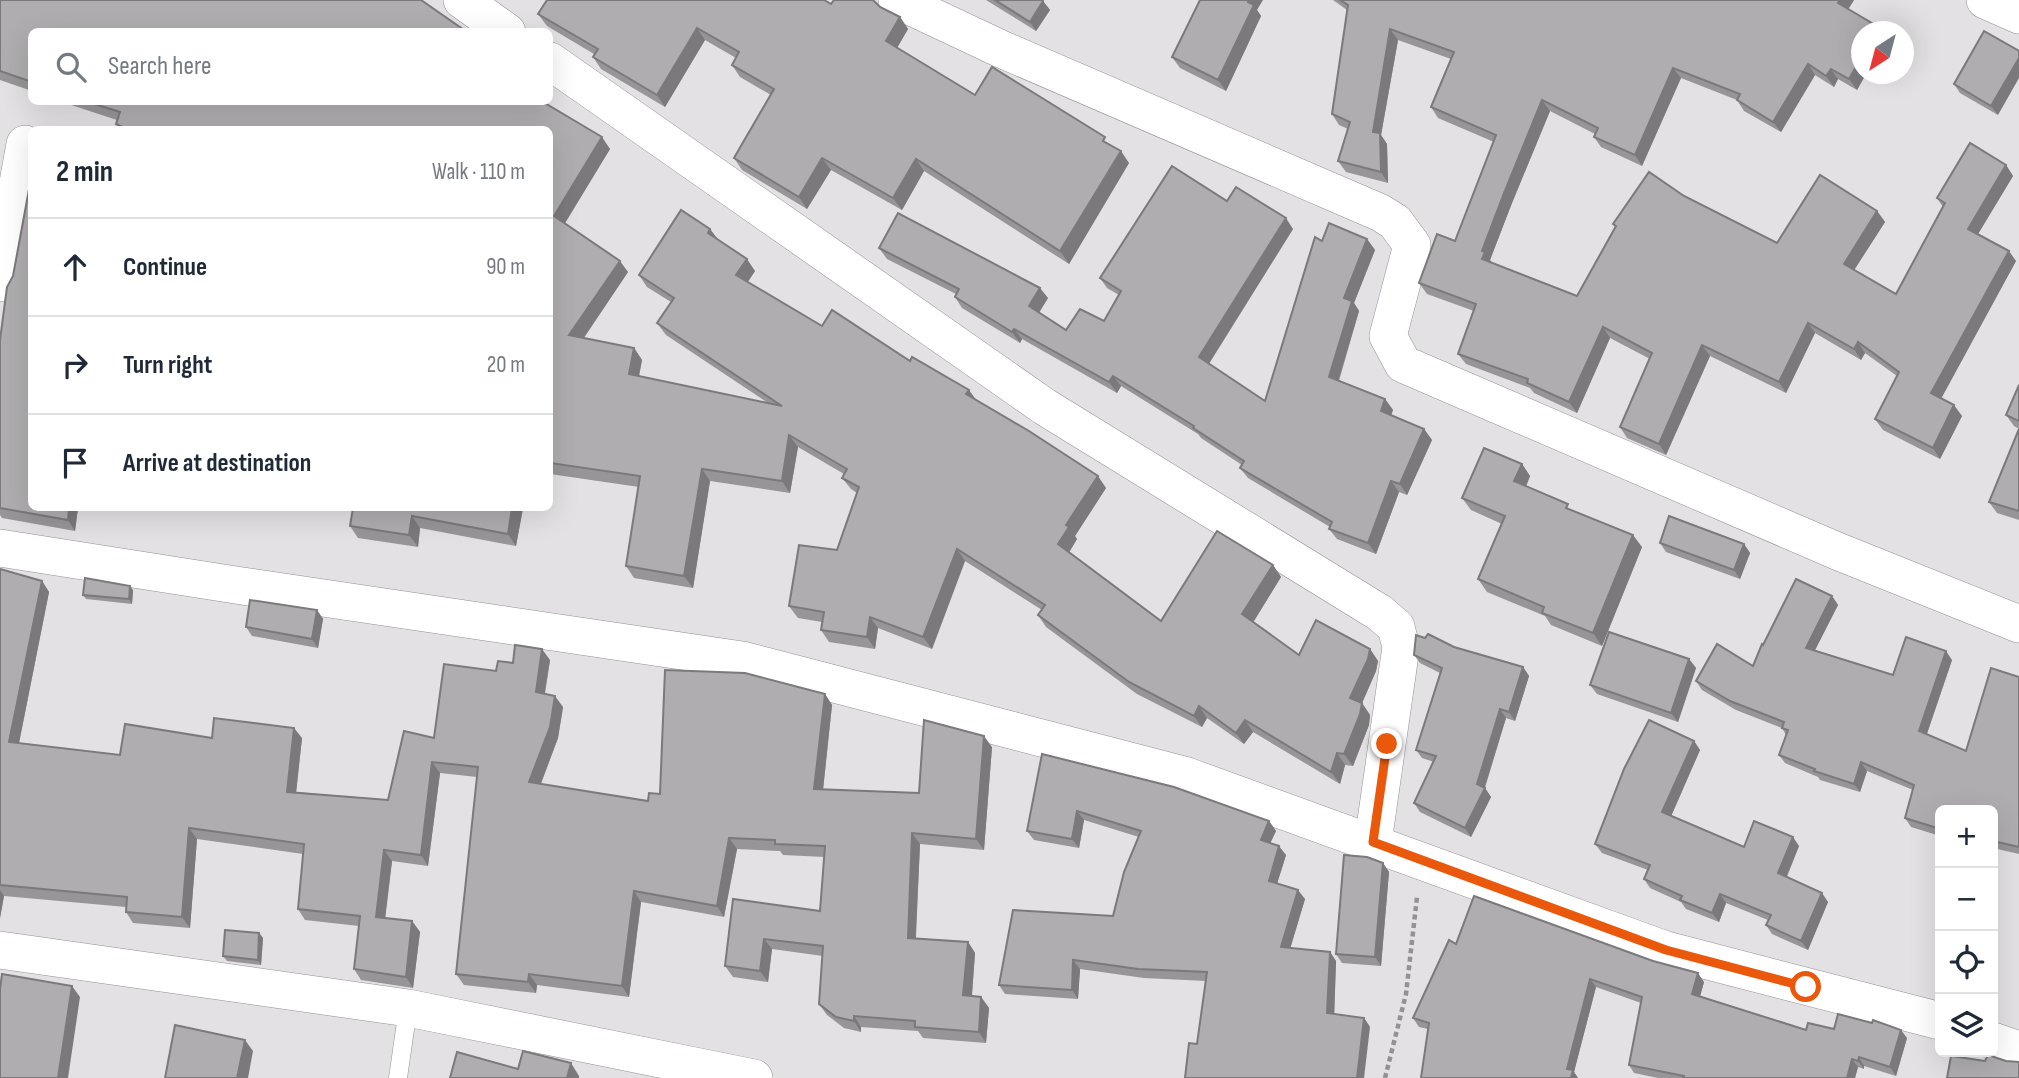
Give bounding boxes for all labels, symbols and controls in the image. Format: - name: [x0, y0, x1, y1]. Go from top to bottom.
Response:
- north arrow: [1851, 21, 1914, 84]
- search box: [28, 28, 553, 105]
- icon: search: [52, 48, 90, 86]
- text: Search here: [108, 51, 211, 82]
- text: 2 min: [56, 154, 113, 190]
- text: Walk · 110 m: [432, 158, 525, 186]
- icon: ahead: [56, 248, 94, 286]
- text: Continue: [123, 252, 207, 283]
- text: 90 m: [486, 253, 525, 281]
- icon: right: [56, 346, 94, 384]
- text: Turn right: [123, 350, 212, 381]
- text: 20 m: [487, 351, 525, 379]
- icon: arrive: [56, 444, 94, 482]
- text: Arrive at destination: [123, 448, 311, 479]
- route end: [1371, 728, 1402, 759]
- map controls: [1935, 805, 1998, 1057]
- button: +: [1935, 805, 1998, 868]
- button: −: [1935, 868, 1998, 931]
- button: locate: [1935, 931, 1998, 994]
- route start: [1790, 971, 1821, 1002]
- button: layers: [1935, 994, 1998, 1057]

